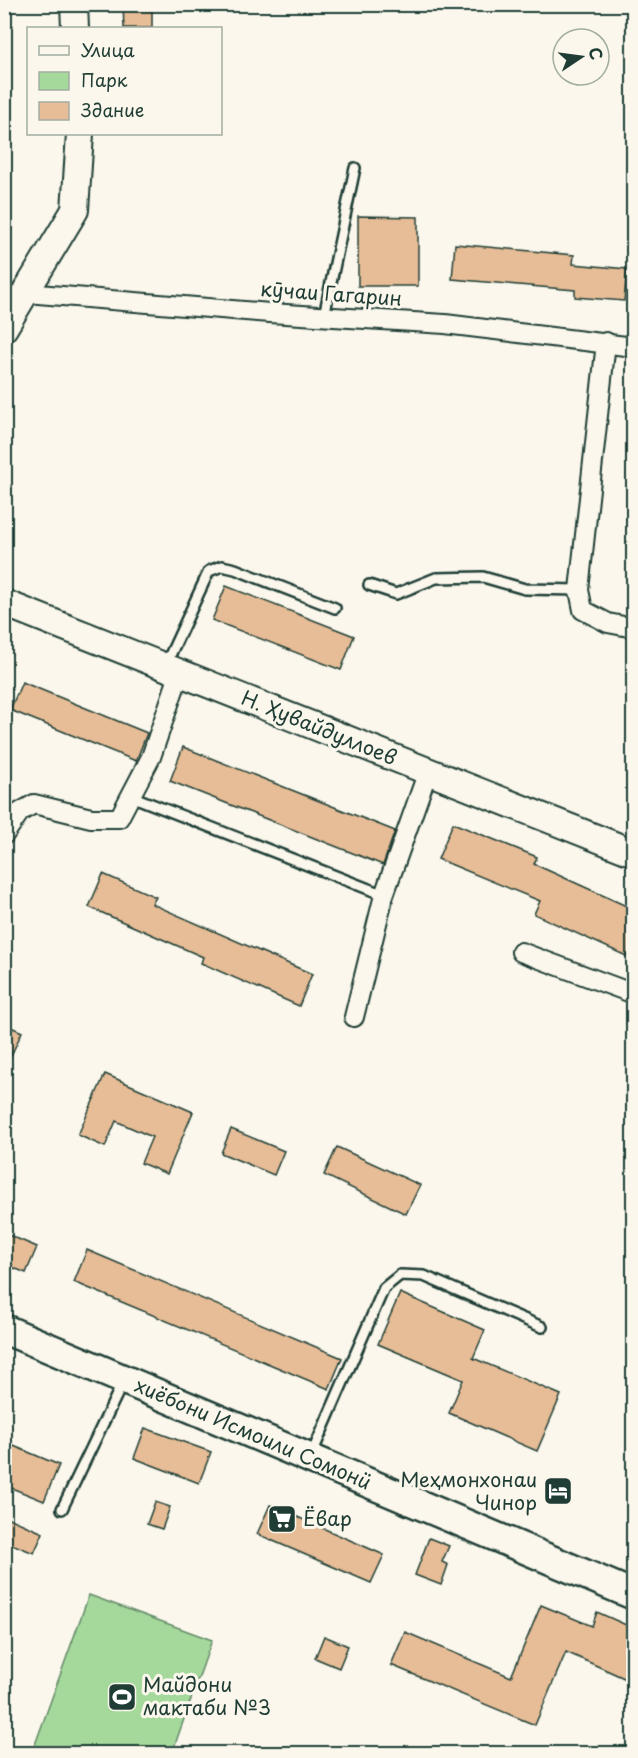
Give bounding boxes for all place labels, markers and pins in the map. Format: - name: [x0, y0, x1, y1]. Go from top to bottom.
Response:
- place label: Меҳмонхонаи Чинор: [400, 1464, 537, 1517]
- hotel icon: Меҳмонхонаи Чинор: [542, 1475, 574, 1507]
- supermarket icon: Ёвар: [266, 1503, 298, 1535]
- place label: Ёвар: [303, 1503, 352, 1533]
- place label: Майдони мактаби №3: [143, 1669, 271, 1722]
- sports icon: Майдони мактаби №3: [106, 1681, 138, 1713]

